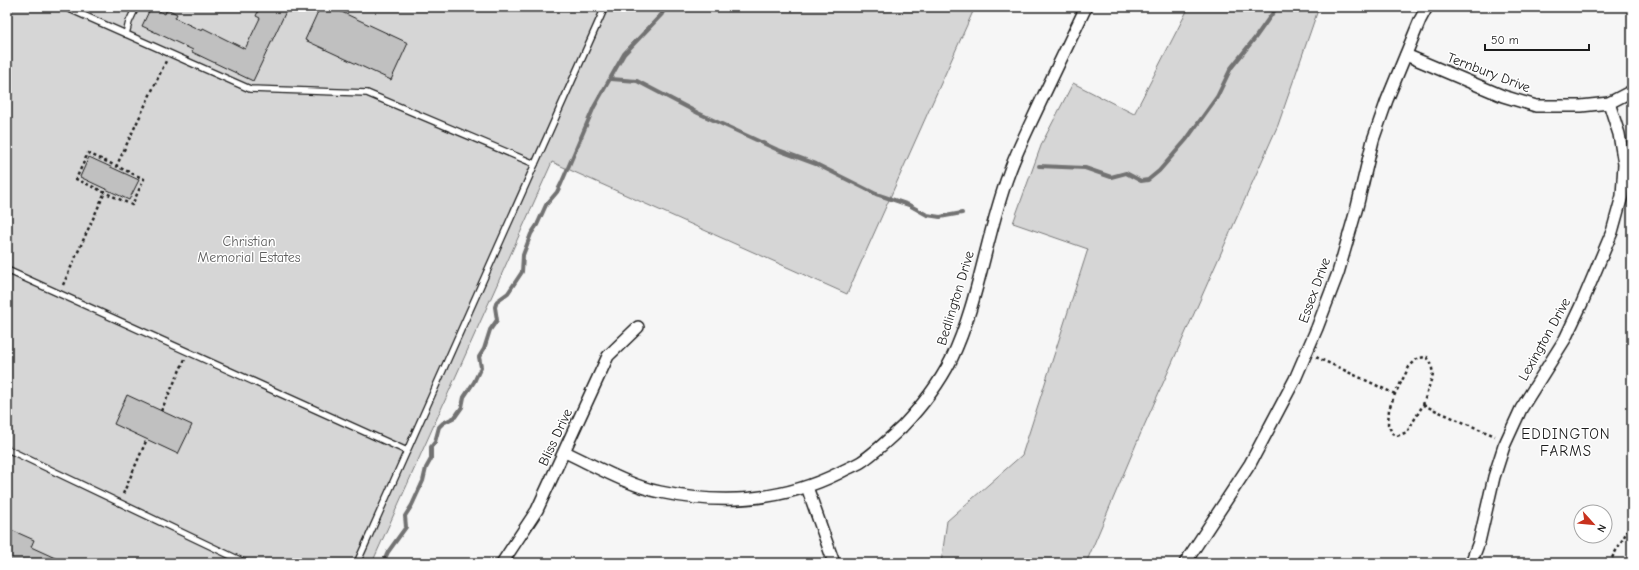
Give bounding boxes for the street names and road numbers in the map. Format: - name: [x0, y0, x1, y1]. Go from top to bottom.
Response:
- street label: Ternbury Drive: [1445, 49, 1533, 96]
- street label: Bedlington Drive: [933, 249, 978, 348]
- street label: Essex Drive: [1295, 255, 1334, 325]
- street label: Lexington Drive: [1515, 295, 1574, 384]
- street label: Bliss Drive: [535, 406, 576, 469]

